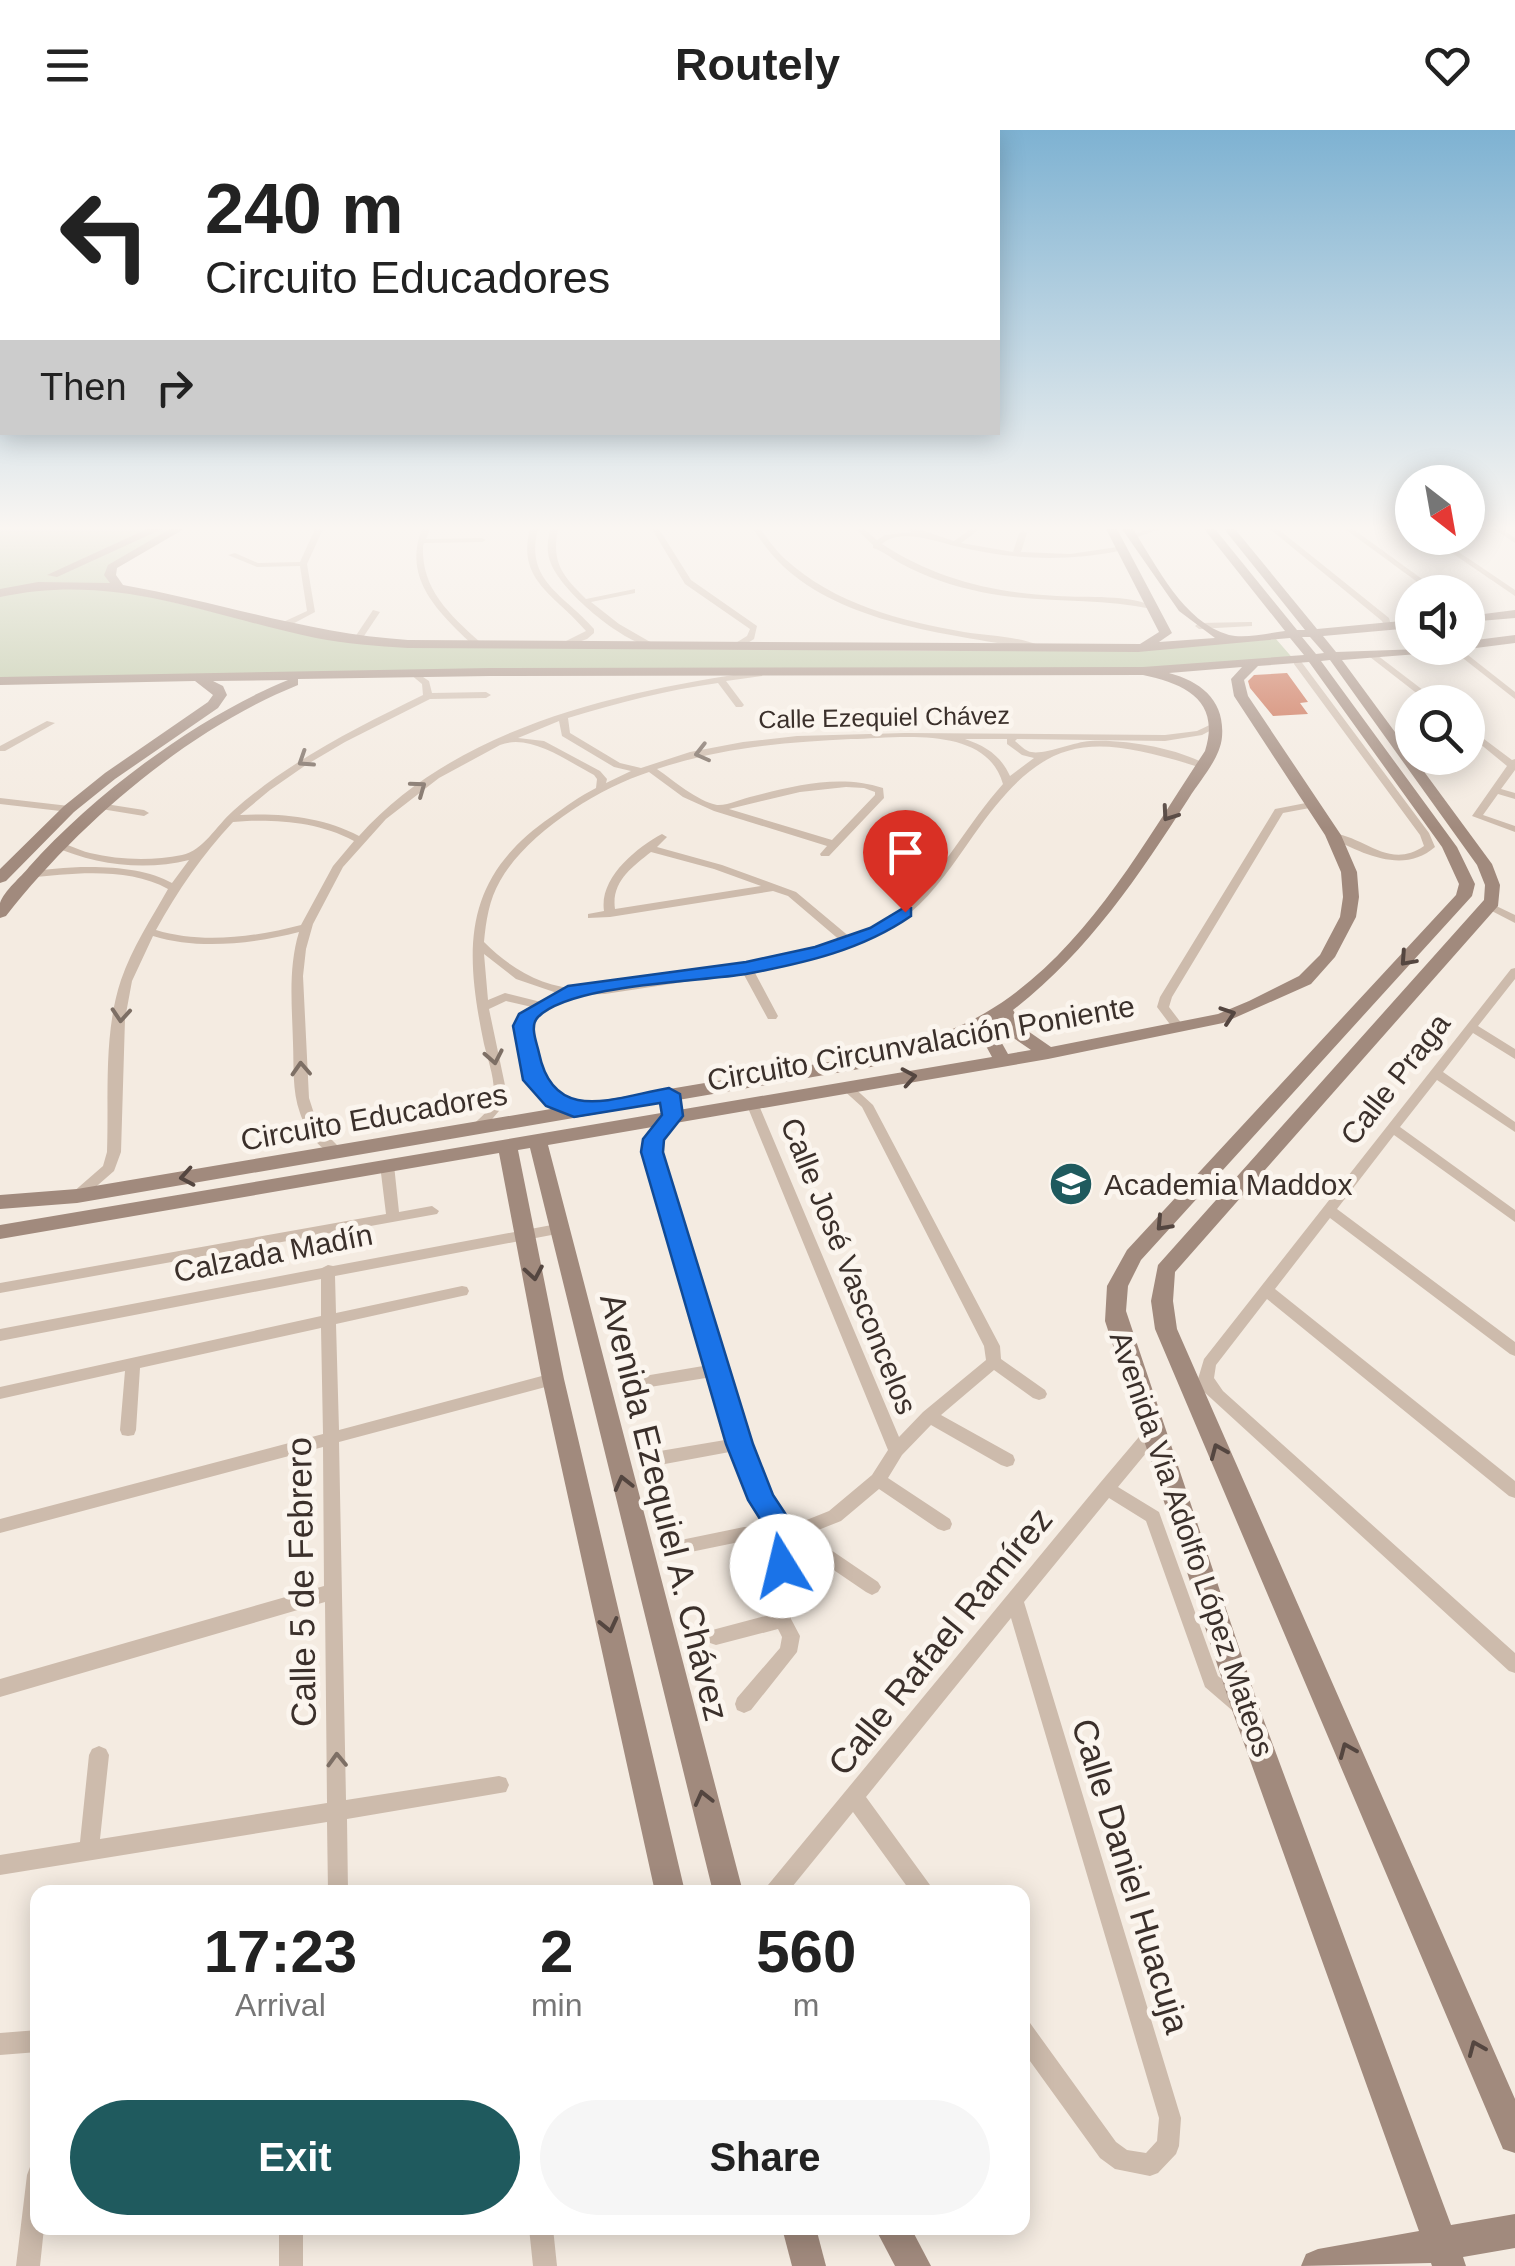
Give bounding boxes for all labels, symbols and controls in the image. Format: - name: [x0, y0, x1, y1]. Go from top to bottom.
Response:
- icon: menu: [40, 38, 95, 93]
- icon: heart: [1420, 38, 1475, 93]
- text: Routely: [675, 39, 840, 90]
- icon: left: [40, 170, 170, 300]
- text: 240 m: [205, 170, 403, 248]
- text: Circuito Educadores: [205, 252, 610, 303]
- icon: right: [147, 360, 202, 415]
- text: Then: [40, 366, 127, 408]
- north arrow: [1395, 465, 1485, 555]
- map controls: [1395, 465, 1485, 775]
- button: sound: [1395, 575, 1485, 665]
- button: search: [1395, 685, 1485, 775]
- street label: Calle Ezequiel Chávez: [758, 701, 1010, 733]
- one-way arrow: [694, 741, 711, 762]
- one-way arrow: [298, 748, 316, 767]
- one-way arrow: [408, 782, 426, 799]
- one-way arrow: [1163, 802, 1181, 821]
- pin: [863, 810, 948, 913]
- icon: arrive: [878, 825, 933, 880]
- one-way arrow: [1400, 947, 1418, 966]
- street label: Circuito Circunvalación Poniente: [705, 989, 1137, 1097]
- one-way arrow: [1219, 1006, 1236, 1027]
- street label: Calle Praga: [1334, 1007, 1456, 1151]
- one-way arrow: [111, 1008, 132, 1024]
- one-way arrow: [483, 1049, 504, 1065]
- one-way arrow: [291, 1060, 312, 1076]
- one-way arrow: [901, 1067, 918, 1088]
- street label: Circuito Educadores: [238, 1077, 510, 1157]
- street label: Calle José Vasconcelos: [774, 1113, 924, 1419]
- school or university icon: Academia Maddox: [1048, 1161, 1094, 1207]
- one-way arrow: [179, 1166, 195, 1187]
- place label: Academia Maddox: [1104, 1168, 1352, 1201]
- one-way arrow: [1157, 1212, 1175, 1231]
- street label: Calzada Madín: [171, 1218, 375, 1288]
- one-way arrow: [523, 1265, 544, 1281]
- street label: Avenida Ezequiel A. Chávez: [593, 1289, 737, 1725]
- street label: Avenida Via Adolfo López Mateos: [1104, 1327, 1280, 1761]
- street label: Calle 5 de Febrero: [279, 1437, 323, 1727]
- one-way arrow: [1210, 1443, 1230, 1461]
- one-way arrow: [613, 1475, 634, 1492]
- street label: Calle Rafael Ramírez: [820, 1499, 1060, 1783]
- position arrow: [730, 1514, 834, 1618]
- one-way arrow: [597, 1616, 618, 1633]
- street label: Calle Daniel Huacuja: [1065, 1714, 1198, 2038]
- one-way arrow: [1339, 1742, 1359, 1760]
- one-way arrow: [327, 1752, 348, 1768]
- one-way arrow: [694, 1790, 715, 1807]
- text: 17:23: [204, 1918, 357, 1985]
- text: 2: [540, 1918, 573, 1985]
- text: 560: [756, 1918, 856, 1985]
- text: Arrival: [235, 1987, 326, 2023]
- text: min: [531, 1987, 582, 2023]
- text: m: [793, 1987, 820, 2023]
- one-way arrow: [1468, 2040, 1488, 2058]
- button: Exit: [70, 2100, 520, 2215]
- button: Share: [540, 2100, 990, 2215]

